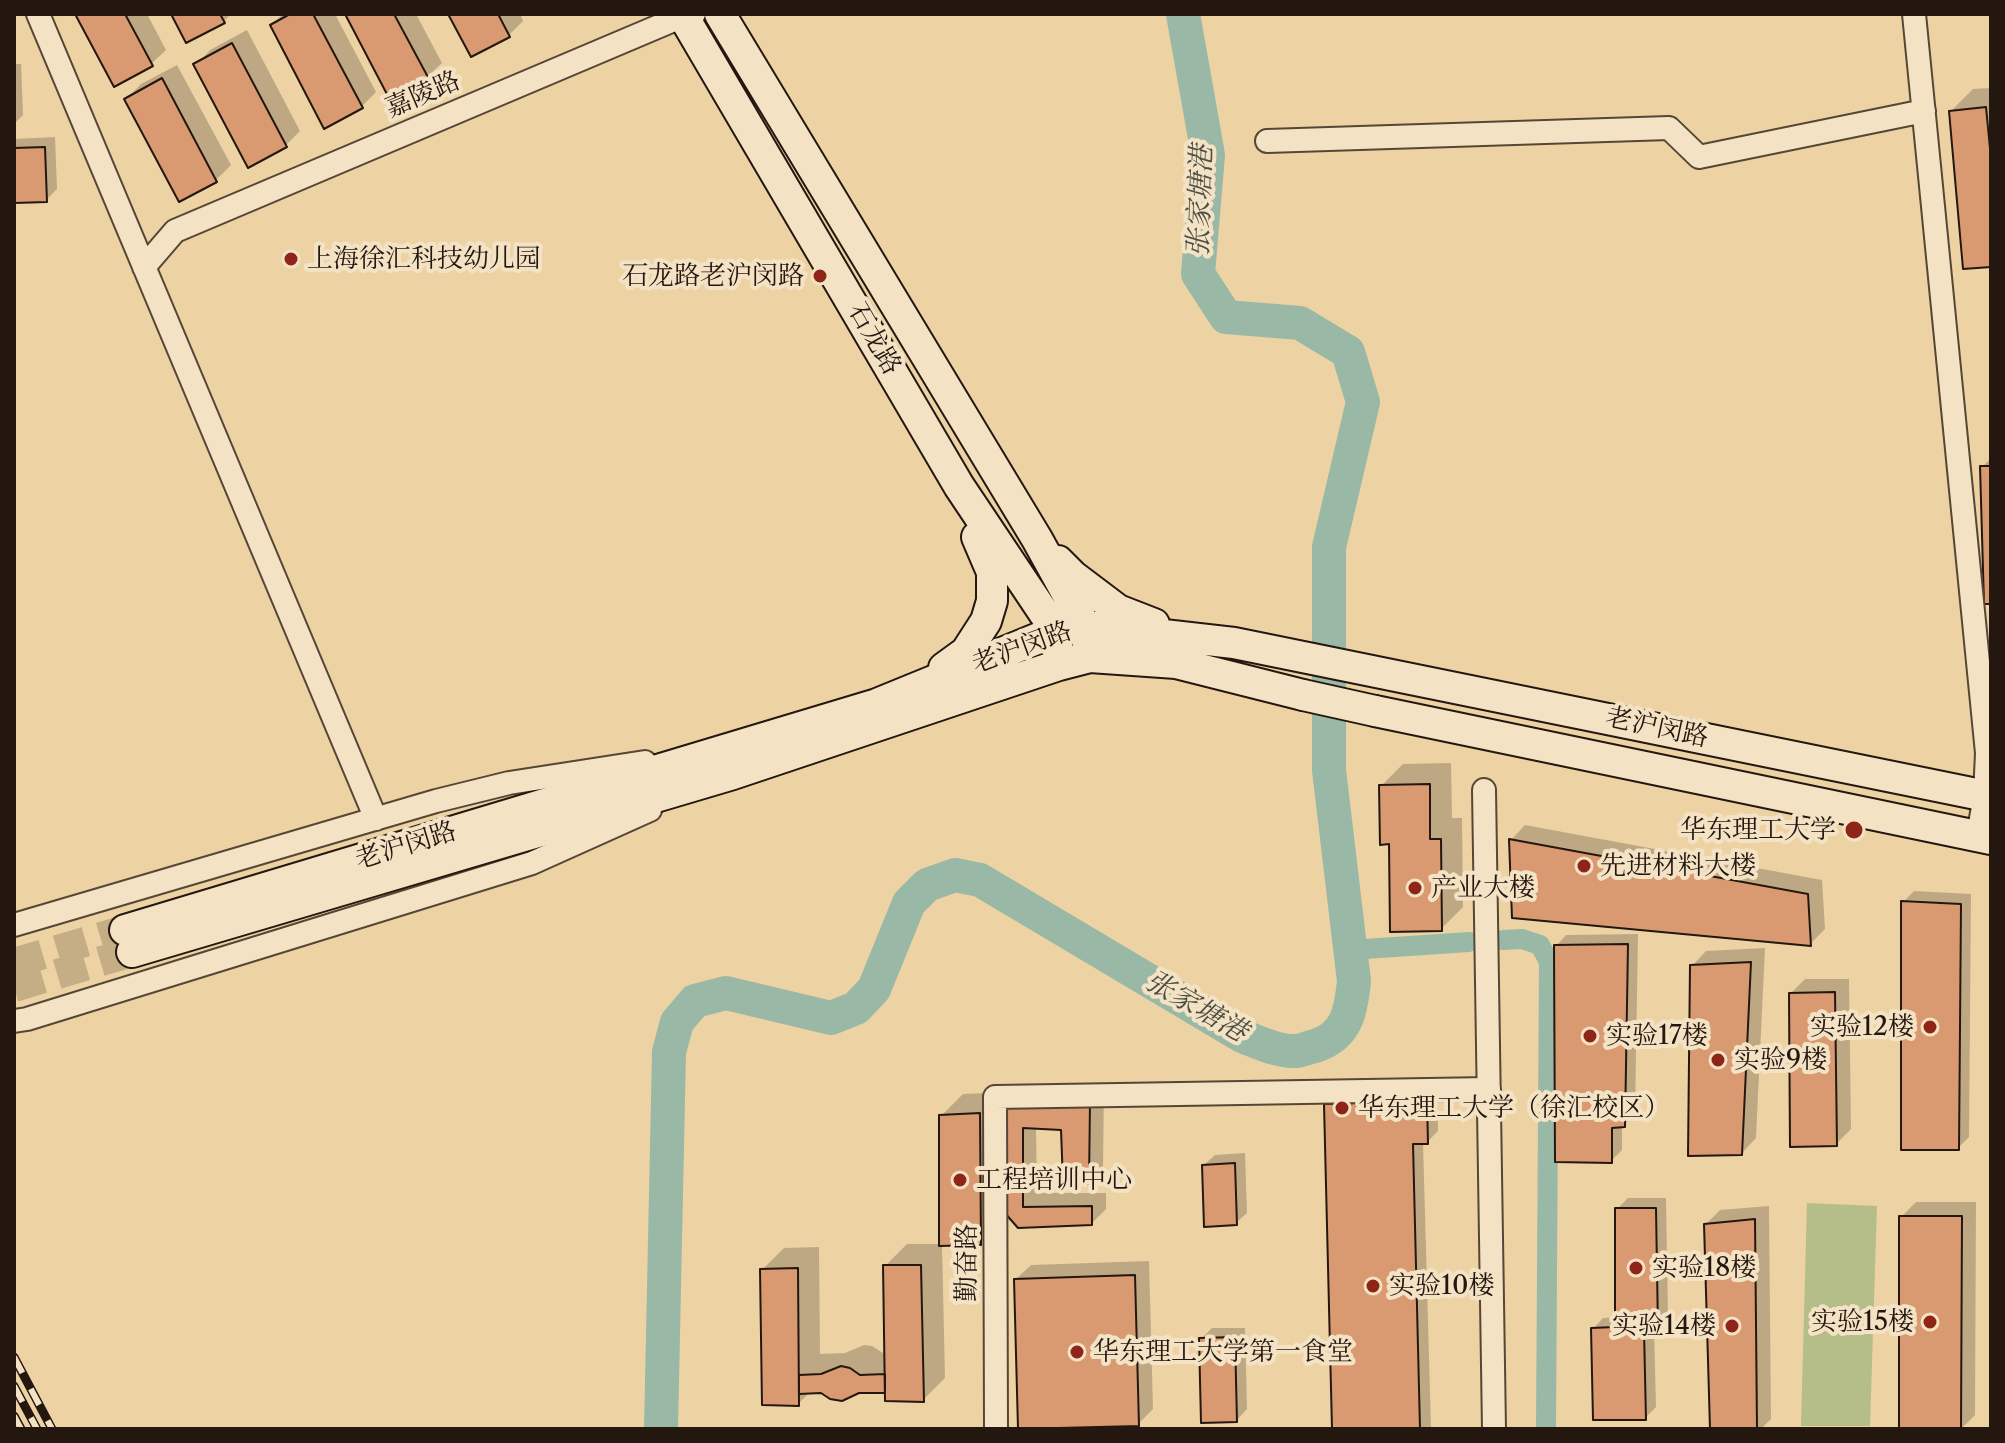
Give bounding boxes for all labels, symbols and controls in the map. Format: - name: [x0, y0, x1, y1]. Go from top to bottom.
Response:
- street label: 嘉陵路: [381, 65, 465, 125]
- water label: 张家塘港: [1182, 144, 1220, 258]
- place label: 上海徐汇科技幼儿园: [307, 243, 541, 275]
- marker: 上海徐汇科技幼儿园: [282, 250, 300, 268]
- place label: 石龙路老沪闵路: [622, 260, 804, 292]
- marker: 石龙路老沪闵路: [811, 267, 829, 285]
- street label: 石龙路: [841, 297, 907, 381]
- street label: 老沪闵路: [968, 616, 1076, 680]
- street label: 老沪闵路: [1603, 702, 1711, 754]
- place label: 华东理工大学: [1680, 814, 1836, 846]
- street label: 老沪闵路: [352, 816, 460, 876]
- marker: 华东理工大学: [1843, 819, 1865, 841]
- place label: 先进材料大楼: [1600, 850, 1756, 882]
- marker: 先进材料大楼: [1575, 857, 1593, 875]
- place label: 产业大楼: [1431, 872, 1535, 904]
- marker: 产业大楼: [1406, 879, 1424, 897]
- water label: 张家塘港: [1139, 964, 1253, 1050]
- place label: 实验12楼: [1810, 1011, 1914, 1043]
- marker: 实验12楼: [1921, 1018, 1939, 1036]
- place label: 实验17楼: [1606, 1020, 1708, 1052]
- marker: 实验17楼: [1581, 1027, 1599, 1045]
- place label: 实验9楼: [1734, 1044, 1827, 1076]
- marker: 实验9楼: [1709, 1051, 1727, 1069]
- place label: 华东理工大学（徐汇校区）: [1358, 1092, 1670, 1124]
- marker: 华东理工大学（徐汇校区）: [1333, 1099, 1351, 1117]
- place label: 工程培训中心: [976, 1164, 1132, 1196]
- marker: 工程培训中心: [951, 1171, 969, 1189]
- street label: 勤奋路: [951, 1224, 983, 1302]
- place label: 实验18楼: [1652, 1252, 1756, 1284]
- marker: 实验18楼: [1627, 1259, 1645, 1277]
- place label: 实验10楼: [1389, 1270, 1494, 1302]
- marker: 实验10楼: [1364, 1277, 1382, 1295]
- place label: 实验15楼: [1811, 1306, 1914, 1338]
- place label: 实验14楼: [1612, 1310, 1716, 1342]
- marker: 实验15楼: [1921, 1313, 1939, 1331]
- marker: 实验14楼: [1723, 1317, 1741, 1335]
- place label: 华东理工大学第一食堂: [1093, 1336, 1353, 1368]
- marker: 华东理工大学第一食堂: [1068, 1343, 1086, 1361]

